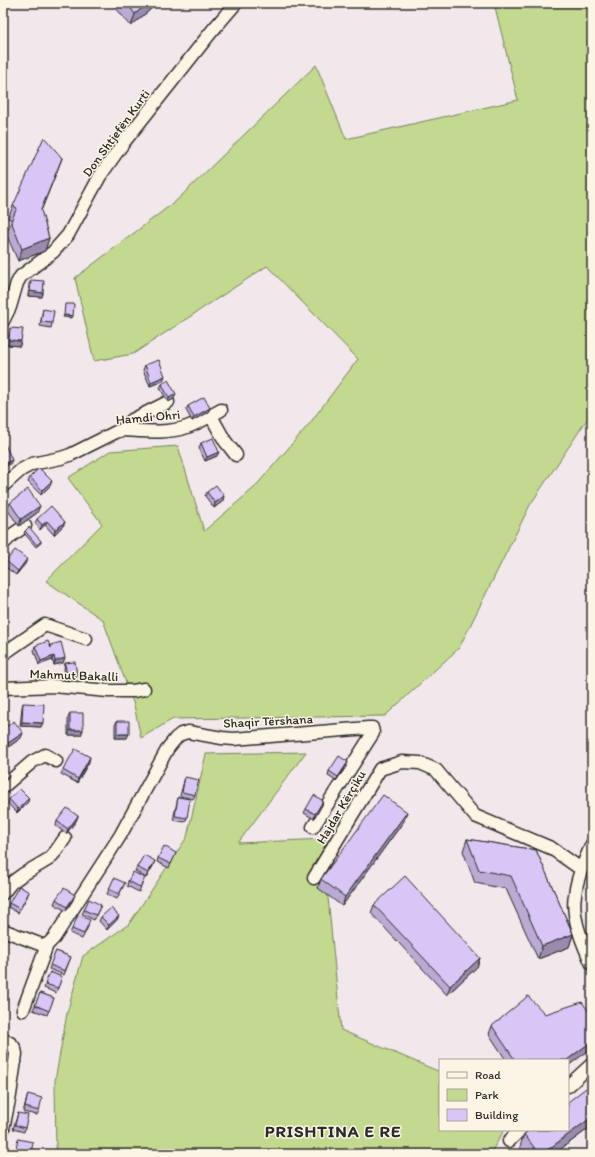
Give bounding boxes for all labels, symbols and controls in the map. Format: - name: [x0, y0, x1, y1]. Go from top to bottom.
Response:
- street label: Don Shtjefën Kurti: [79, 87, 153, 179]
- street label: Hamdi Ohri: [115, 407, 181, 427]
- street label: Mahmut Bakalli: [29, 666, 119, 684]
- street label: Shaqir Tërshana: [223, 711, 314, 731]
- street label: Hajdar Kërçiku: [313, 767, 369, 847]
- legend: [439, 1059, 569, 1131]
- text: Road: [475, 1068, 501, 1082]
- text: Park: [475, 1088, 499, 1102]
- text: Building: [475, 1108, 519, 1122]
- district label: PRISHTINA E RE: [265, 1121, 401, 1141]

